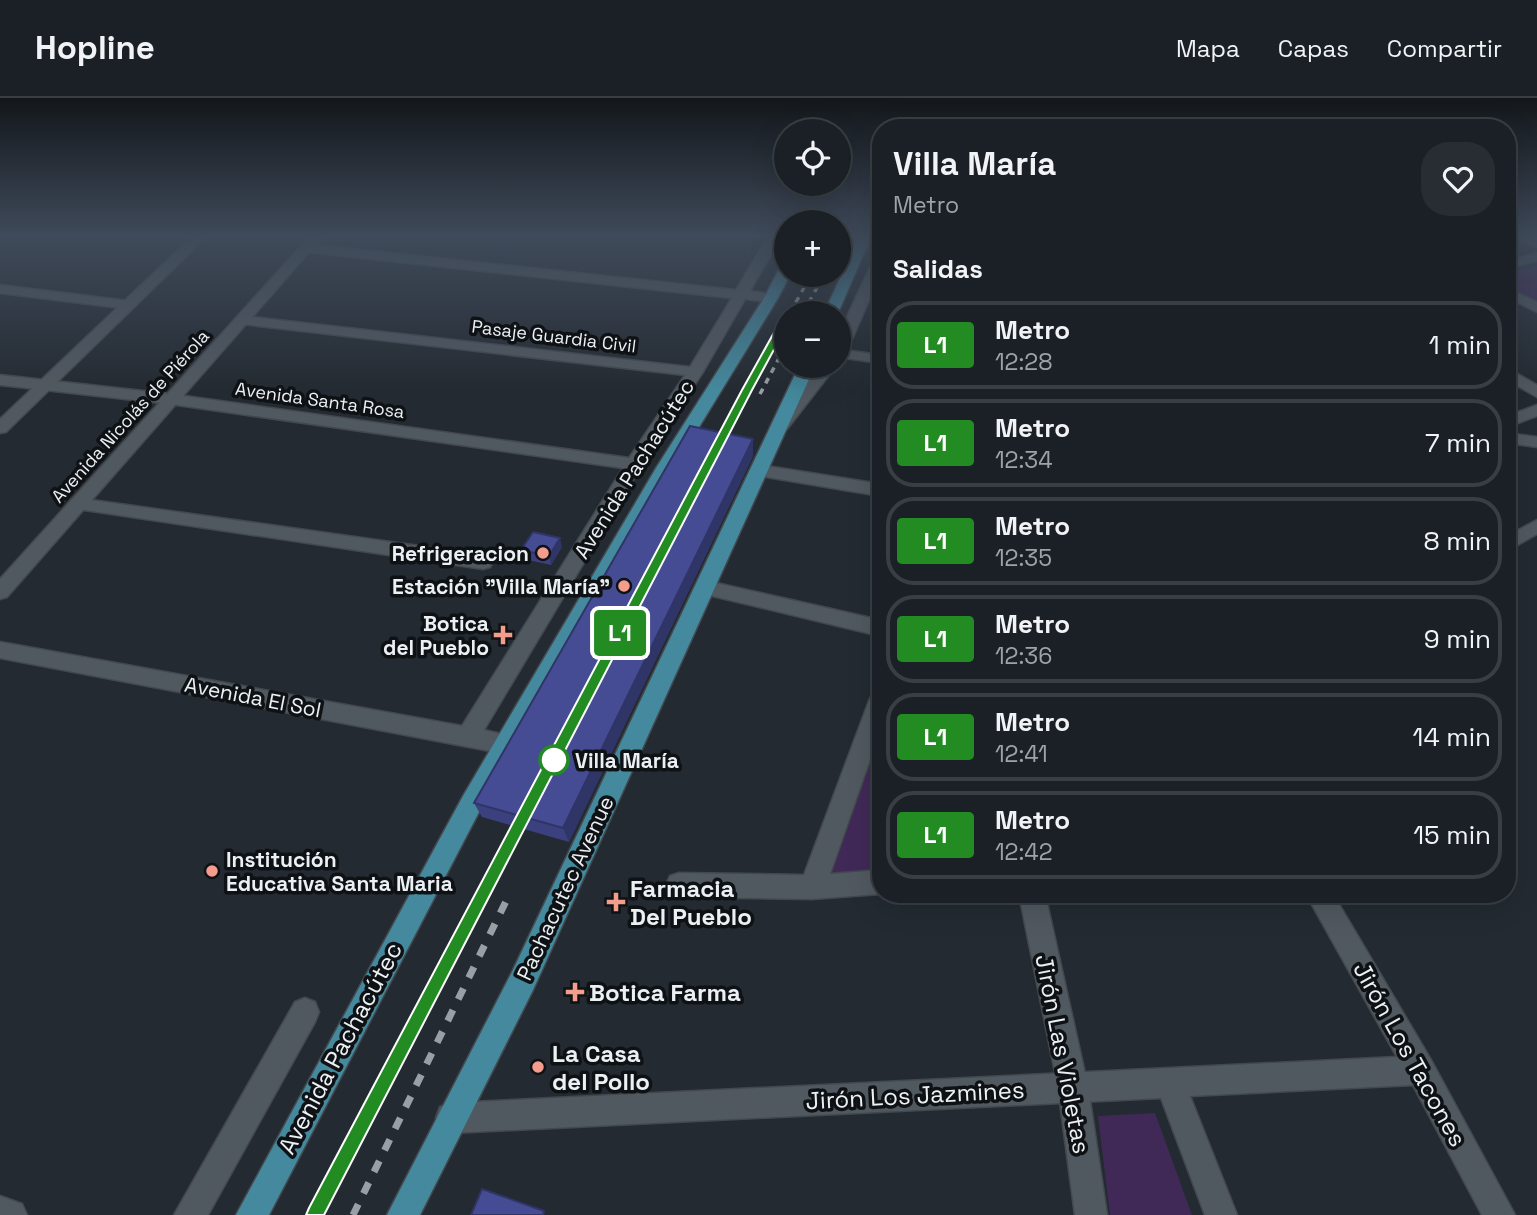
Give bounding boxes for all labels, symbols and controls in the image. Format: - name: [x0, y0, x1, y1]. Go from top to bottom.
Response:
- text: Hopline: [35, 27, 155, 69]
- text: Mapa: [1176, 33, 1240, 64]
- text: Capas: [1278, 33, 1349, 64]
- text: Compartir: [1387, 33, 1502, 64]
- map controls: [774, 119, 851, 378]
- button: locate: [774, 119, 851, 196]
- button: heart: [1421, 142, 1495, 216]
- text: Villa María: [893, 143, 1056, 185]
- text: Metro: [893, 190, 959, 220]
- button: +: [774, 210, 851, 287]
- text: Salidas: [893, 252, 983, 286]
- button: −: [774, 301, 851, 378]
- text: Metro: [995, 313, 1070, 347]
- street label: Pasaje Guardia Civil: [470, 314, 638, 358]
- street label: Avenida Nicolás de Piérola: [46, 325, 214, 507]
- text: 1 min: [1429, 328, 1491, 362]
- text: L1: [924, 329, 947, 360]
- text: 12:28: [995, 347, 1053, 377]
- street label: Avenida Pachacútec: [568, 374, 700, 564]
- street label: Avenida Santa Rosa: [234, 377, 406, 423]
- text: Metro: [995, 411, 1070, 445]
- text: 7 min: [1425, 426, 1491, 460]
- text: L1: [924, 427, 947, 458]
- text: 12:34: [995, 445, 1053, 475]
- text: Metro: [995, 509, 1070, 543]
- text: 8 min: [1423, 524, 1491, 558]
- text: L1: [924, 525, 947, 556]
- place label: Refrigeracion: [392, 540, 529, 567]
- text: 12:35: [995, 543, 1052, 573]
- marker: Refrigeracion: [535, 545, 551, 561]
- place label: Estación "Villa María": [392, 573, 610, 600]
- marker: Estación "Villa María": [616, 578, 632, 594]
- text: Metro: [995, 607, 1070, 641]
- place label: Botica del Pueblo: [383, 610, 489, 661]
- line badge: L1: [588, 610, 652, 656]
- text: L1: [608, 617, 632, 648]
- text: 9 min: [1424, 622, 1491, 656]
- text: L1: [924, 623, 947, 654]
- marker: Botica del Pueblo: [495, 627, 511, 643]
- text: 12:36: [995, 641, 1052, 671]
- street label: Avenida El Sol: [182, 671, 324, 723]
- text: Metro: [995, 705, 1070, 739]
- text: 14 min: [1413, 720, 1491, 754]
- text: L1: [924, 721, 947, 752]
- text: 12:41: [995, 739, 1048, 769]
- marker: Villa María: [539, 745, 569, 775]
- place label: Villa María: [575, 747, 679, 774]
- street label: Pachacutec Avenue: [510, 792, 620, 984]
- text: Metro: [995, 803, 1070, 837]
- text: 15 min: [1413, 818, 1491, 852]
- text: L1: [924, 819, 947, 850]
- text: 12:42: [995, 837, 1053, 867]
- place label: Institución Educativa Santa Maria: [226, 846, 453, 897]
- marker: Institución Educativa Santa Maria: [204, 863, 220, 879]
- place label: Farmacia Del Pueblo: [630, 873, 752, 932]
- marker: Farmacia Del Pueblo: [608, 894, 624, 910]
- street label: Avenida Pachacútec: [271, 937, 409, 1159]
- street label: Jirón Las Violetas: [1028, 952, 1098, 1156]
- street label: Jirón Los Tacones: [1346, 956, 1474, 1152]
- place label: Botica Farma: [589, 977, 741, 1008]
- marker: Botica Farma: [567, 984, 583, 1000]
- place label: La Casa del Pollo: [552, 1038, 650, 1097]
- marker: La Casa del Pollo: [530, 1059, 546, 1075]
- street label: Jirón Los Jazmines: [805, 1074, 1025, 1116]

